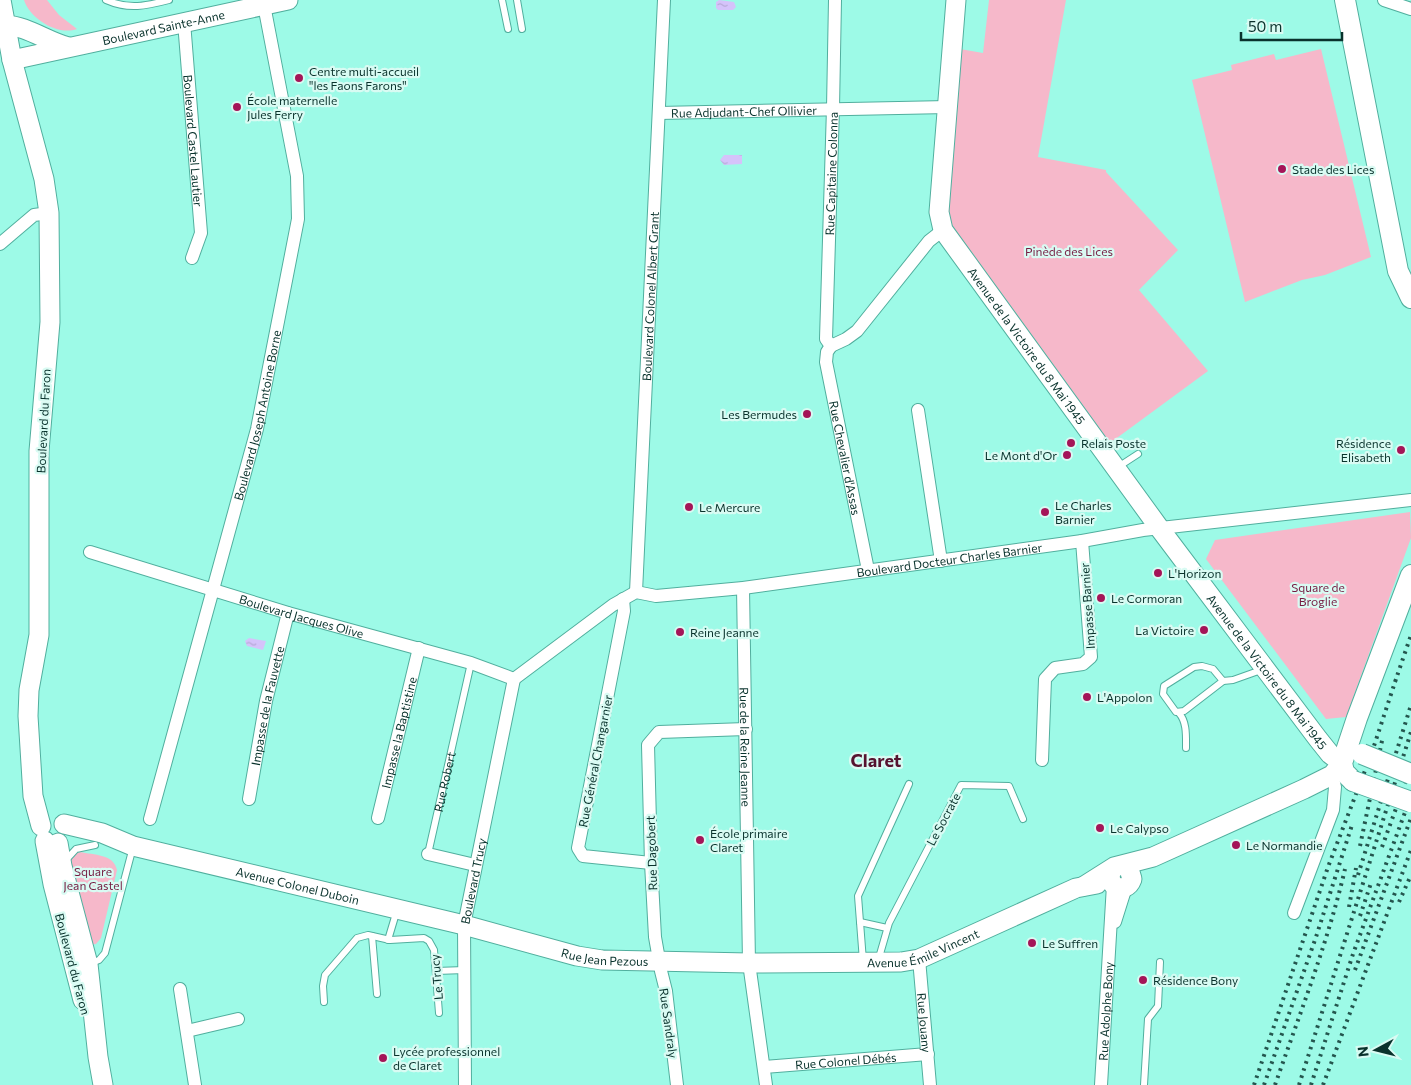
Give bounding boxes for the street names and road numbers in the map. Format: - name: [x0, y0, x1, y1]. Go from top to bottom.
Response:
- street label: Boulevard Sainte-Anne: [101, 7, 226, 47]
- street label: Boulevard Castel Lautier: [181, 74, 206, 207]
- street label: Rue Adjudant-Chef Ollivier: [671, 103, 817, 120]
- street label: Rue Capitaine Colonna: [822, 112, 840, 236]
- street label: Boulevard Colonel Albert Grant: [639, 211, 661, 381]
- street label: Avenue de la Victoire du 8 Mai 1945: [965, 264, 1089, 427]
- street label: Boulevard Joseph Antoine Borne: [231, 329, 283, 502]
- street label: Boulevard du Faron: [33, 368, 53, 474]
- street label: Rue Chevalier d'Assas: [827, 399, 864, 516]
- street label: Boulevard Docteur Charles Barnier: [855, 540, 1043, 579]
- street label: Impasse Barnier: [1077, 562, 1097, 650]
- street label: Boulevard Jacques Olive: [238, 591, 365, 640]
- street label: Avenue de la Victoire du 8 Mai 1945: [1204, 591, 1330, 752]
- street label: Impasse de la Fauvette: [248, 644, 287, 767]
- street label: Impasse la Baptistine: [378, 675, 419, 790]
- street label: Rue de la Reine Jeanne: [738, 687, 753, 807]
- street label: Rue Général Changarnier: [575, 693, 615, 828]
- street label: Rue Robert: [431, 750, 458, 813]
- street label: Le Socrate: [923, 790, 963, 848]
- street label: Rue Dagobert: [643, 815, 659, 891]
- street label: Boulevard Trucy: [457, 837, 489, 925]
- street label: Avenue Colonel Duboin: [235, 864, 361, 907]
- street label: Boulevard du Faron: [53, 912, 93, 1016]
- street label: Avenue Émile Vincent: [867, 926, 981, 969]
- street label: Rue Jean Pezous: [560, 945, 648, 968]
- street label: Le Trucy: [427, 954, 445, 1000]
- street label: Rue Adolphe Bony: [1095, 961, 1115, 1061]
- street label: Rue Sandraly: [657, 987, 681, 1059]
- street label: Rue Jouany: [915, 992, 934, 1053]
- street label: Rue Colonel Débés: [794, 1050, 897, 1072]

